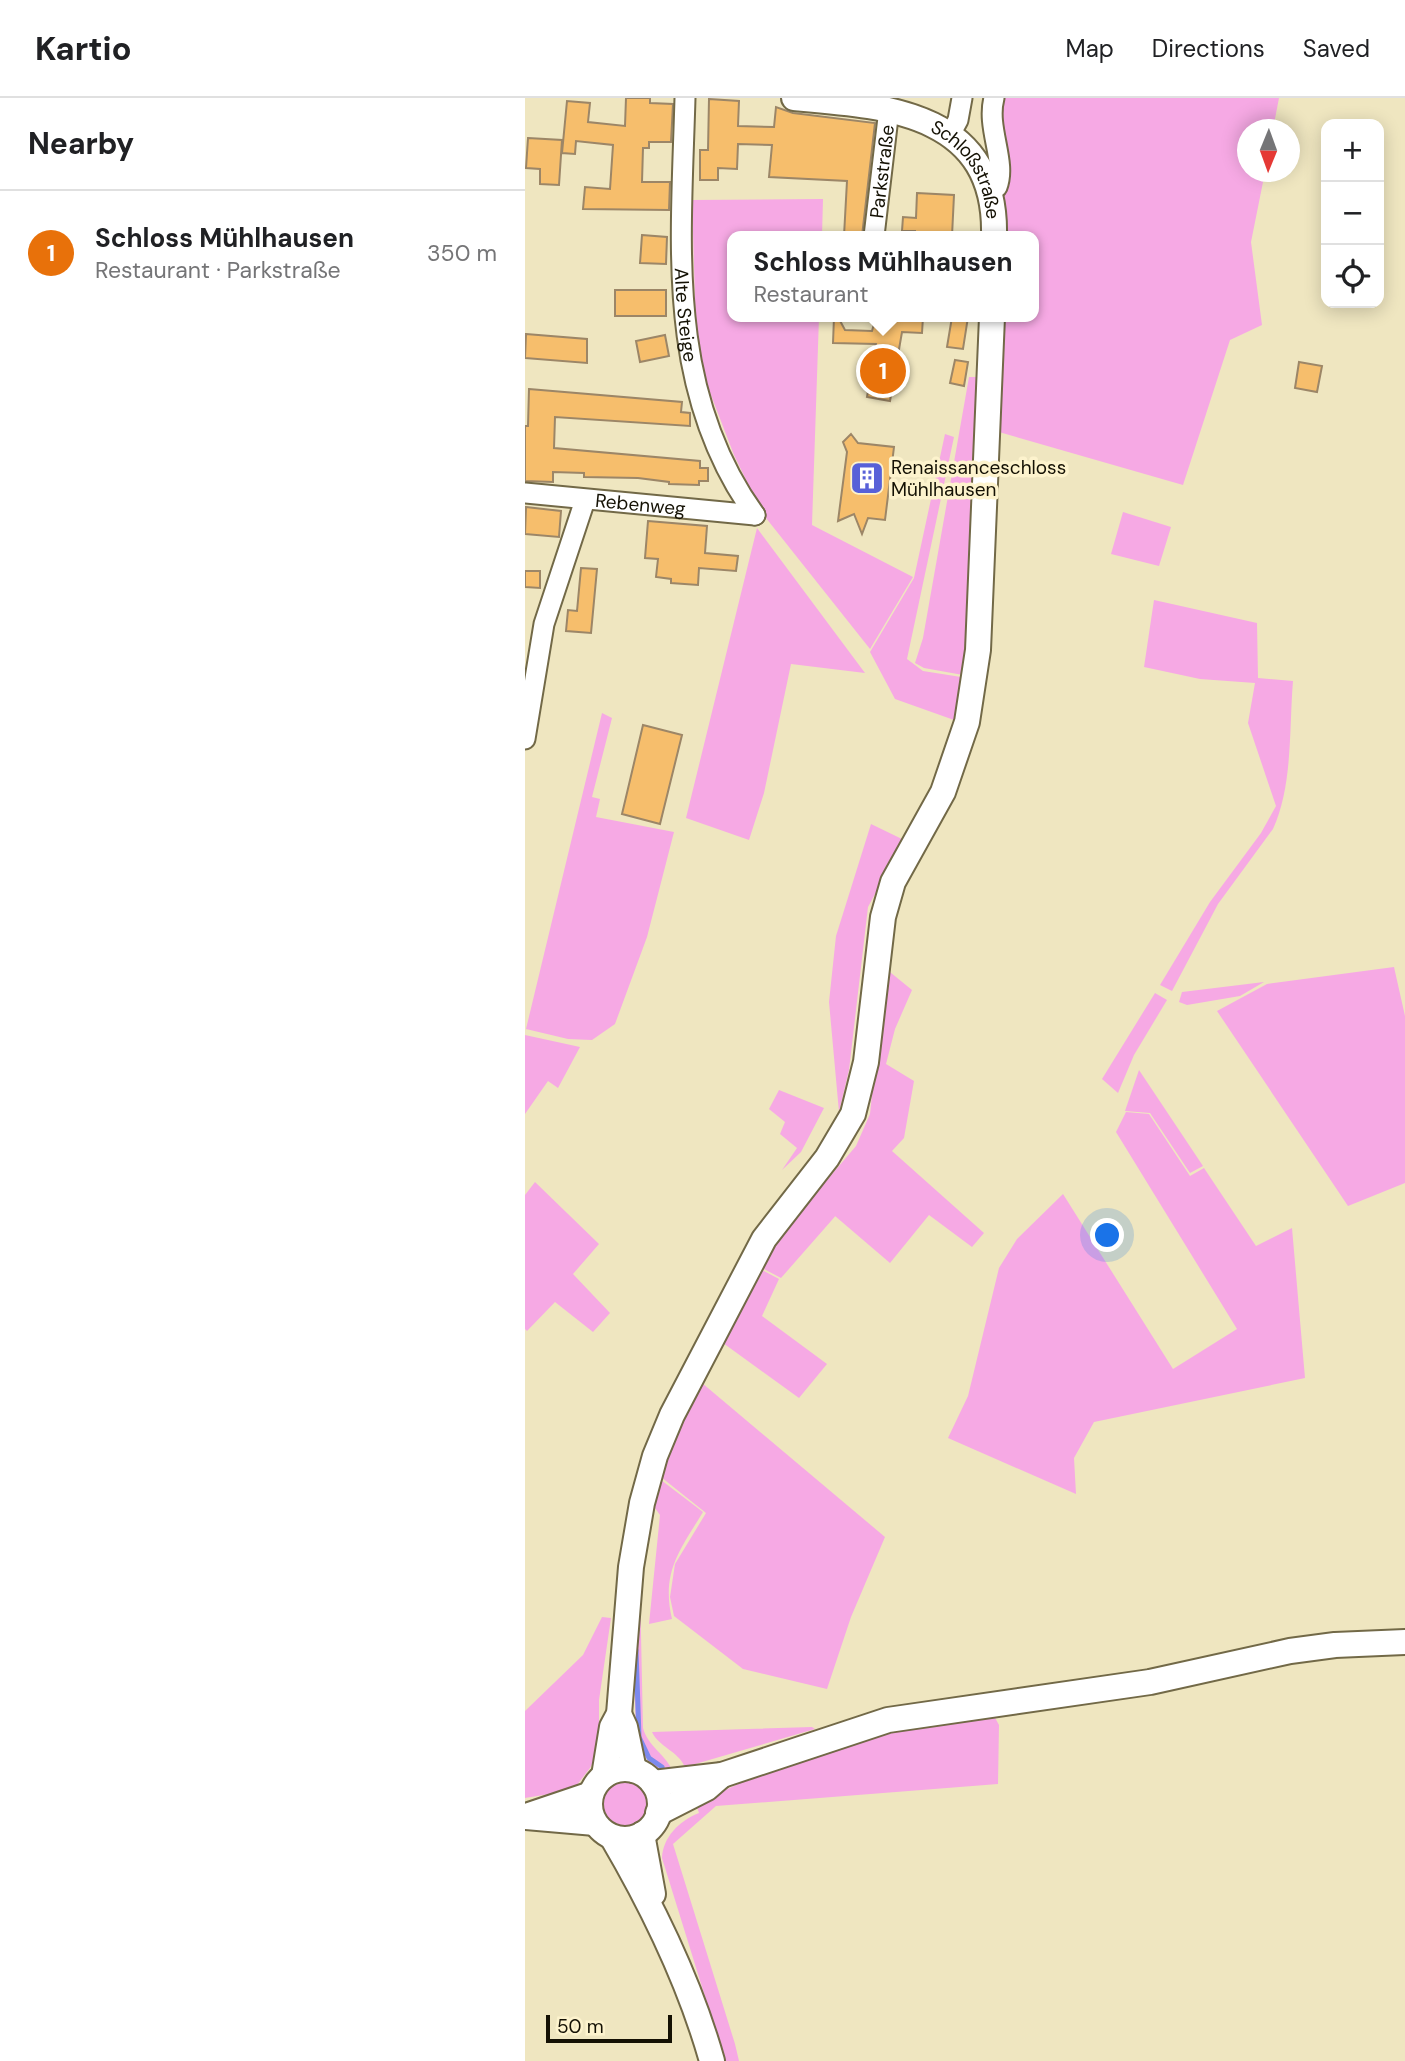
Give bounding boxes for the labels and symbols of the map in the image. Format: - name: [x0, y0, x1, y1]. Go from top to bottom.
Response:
- street label: Schloßstraße: [927, 114, 1006, 220]
- north arrow: [1237, 119, 1300, 182]
- street label: Parkstraße: [864, 123, 900, 220]
- street label: Alte Steige: [669, 267, 703, 364]
- pin: 1: [860, 345, 906, 397]
- place label: Renaissanceschloss Mühlhausen: [891, 455, 1066, 502]
- building icon: Renaissanceschloss Mühlhausen: [848, 459, 886, 497]
- street label: Rebenweg: [594, 488, 687, 521]
- your location: [1090, 1218, 1124, 1252]
- scale bar: [546, 2012, 672, 2044]

